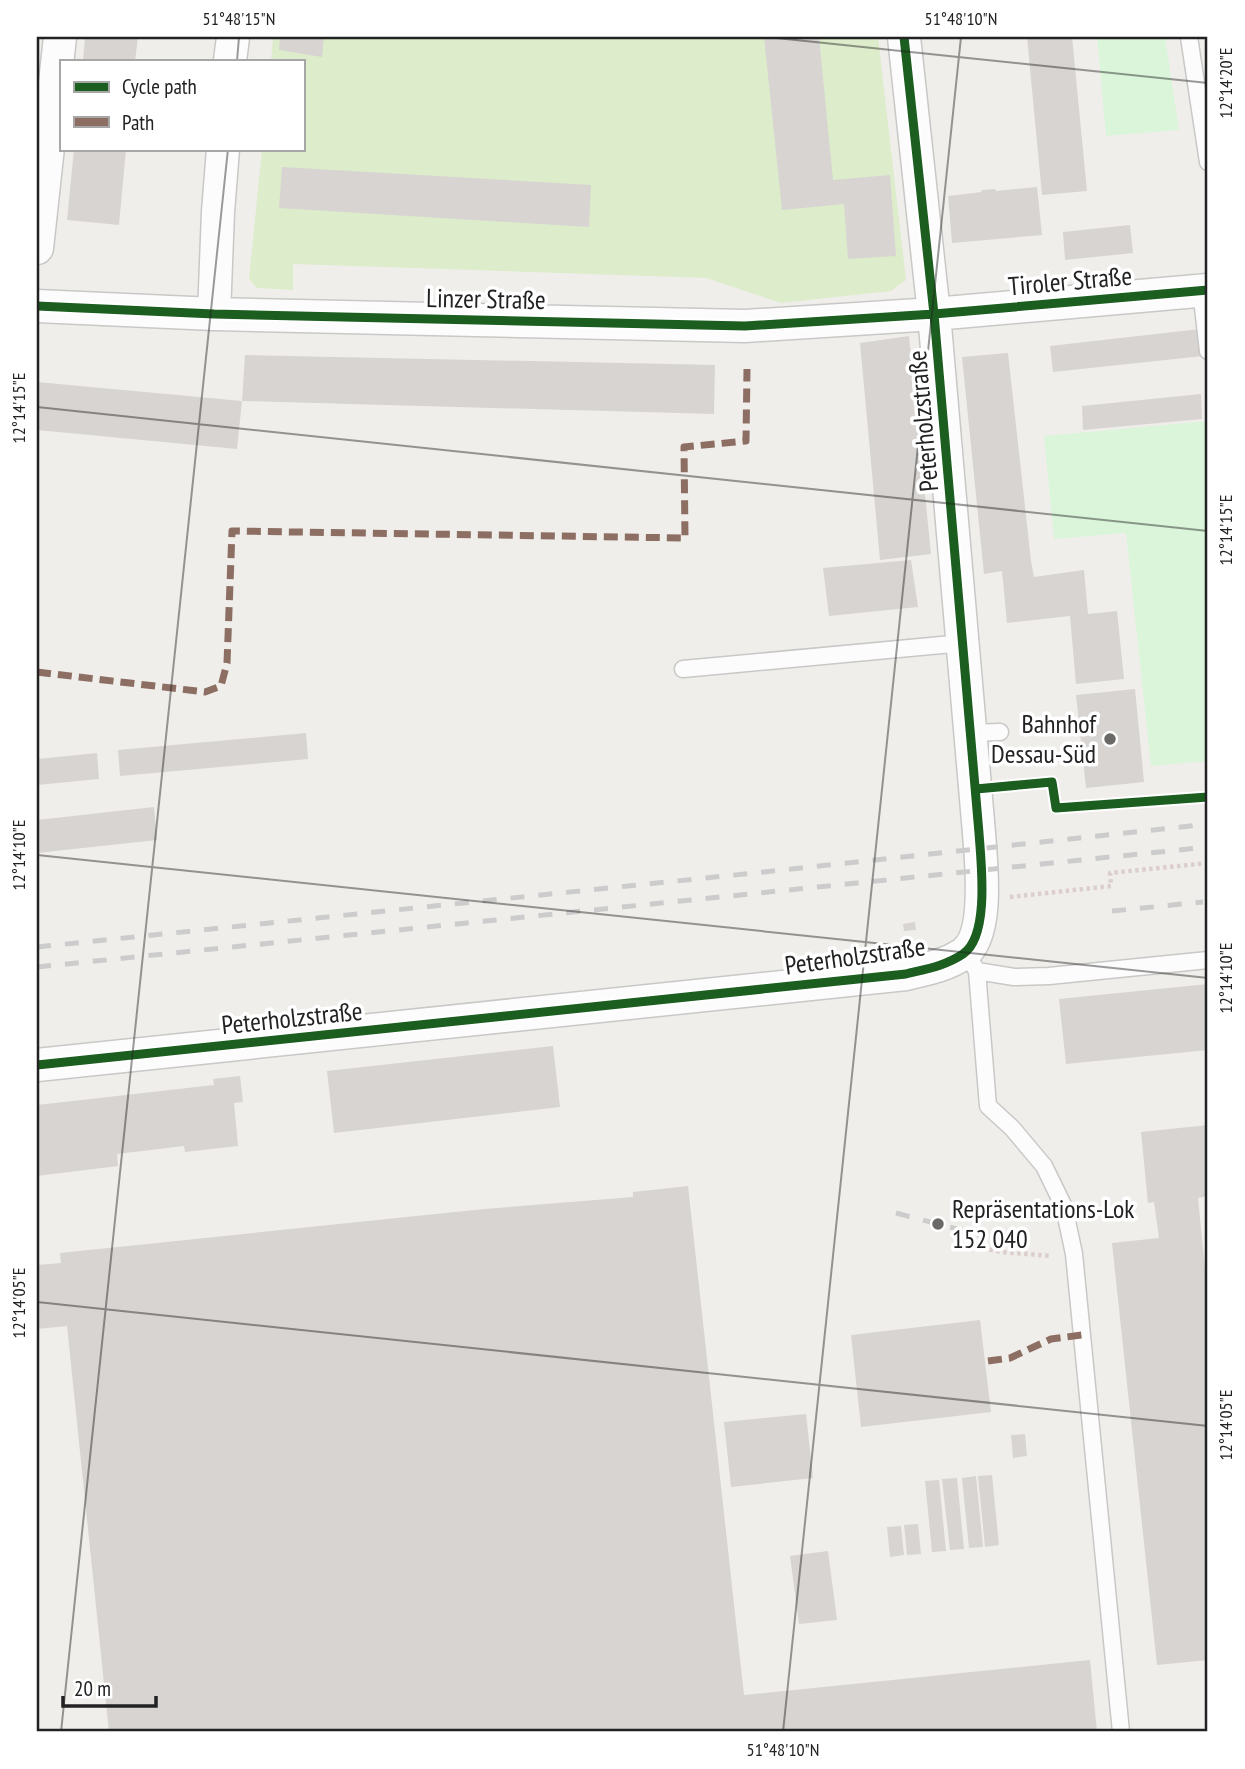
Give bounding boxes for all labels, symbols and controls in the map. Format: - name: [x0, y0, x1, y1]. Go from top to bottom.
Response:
- text: 51°48'15"N: [203, 7, 275, 30]
- text: 51°48'10"N: [925, 7, 997, 30]
- text: 12°14'20"E: [1214, 48, 1237, 118]
- legend: [60, 60, 304, 150]
- text: Cycle path: [122, 73, 197, 100]
- text: Path: [122, 109, 154, 136]
- street label: Tiroler Straße: [1007, 259, 1133, 302]
- street label: Linzer Straße: [426, 281, 546, 316]
- street label: Peterholzstraße: [900, 349, 945, 493]
- text: 12°14'15"E: [7, 373, 30, 443]
- text: 12°14'15"E: [1214, 495, 1237, 565]
- place label: Bahnhof Dessau-Süd: [991, 707, 1097, 770]
- marker: Bahnhof Dessau-Süd: [1102, 731, 1118, 747]
- text: 12°14'10"E: [7, 820, 30, 890]
- street label: Peterholzstraße: [783, 929, 927, 982]
- text: 12°14'10"E: [1214, 943, 1237, 1013]
- street label: Peterholzstraße: [220, 994, 364, 1041]
- place label: Repräsentations-Lok 152 040: [952, 1192, 1134, 1255]
- marker: Repräsentations-Lok 152 040: [930, 1216, 946, 1232]
- text: 12°14'05"E: [7, 1268, 30, 1338]
- text: 12°14'05"E: [1214, 1390, 1237, 1460]
- scale bar: [63, 1664, 156, 1708]
- text: 20 m: [74, 1675, 111, 1702]
- text: 51°48'10"N: [747, 1738, 819, 1761]

